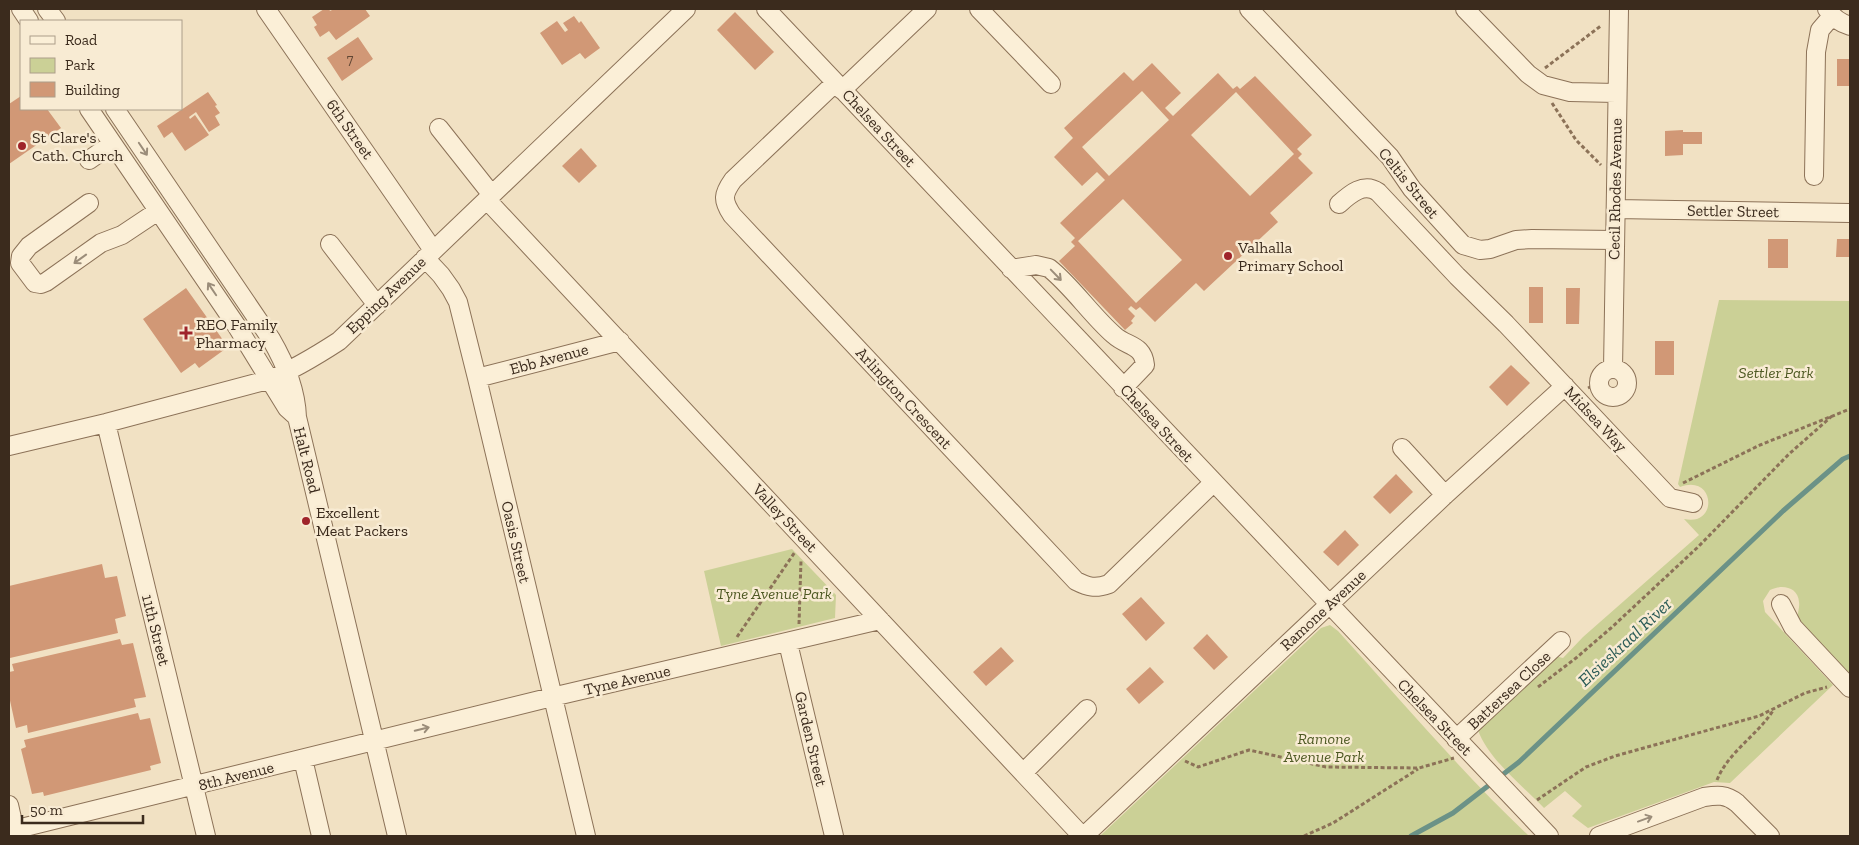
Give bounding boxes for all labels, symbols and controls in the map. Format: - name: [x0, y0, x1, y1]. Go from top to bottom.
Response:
- legend: [20, 20, 182, 110]
- text: Road: [65, 31, 98, 49]
- house number: 7: [347, 51, 354, 68]
- text: Park: [65, 56, 95, 74]
- text: Building: [65, 81, 120, 99]
- street label: Chelsea Street: [838, 85, 920, 171]
- street label: 6th Street: [322, 95, 378, 163]
- street label: Cecil Rhodes Avenue: [1604, 118, 1626, 260]
- place label: St Clare's Cath. Church: [32, 128, 123, 165]
- marker: St Clare's Cath. Church: [16, 140, 28, 152]
- one-way arrow: [138, 142, 148, 156]
- street label: Celtis Street: [1375, 144, 1443, 222]
- street label: Settler Street: [1687, 201, 1779, 221]
- place label: Valhalla Primary School: [1237, 238, 1344, 275]
- marker: Valhalla Primary School: [1222, 250, 1234, 262]
- street label: Epping Avenue: [342, 252, 430, 338]
- one-way arrow: [73, 254, 87, 264]
- one-way arrow: [1050, 269, 1062, 282]
- one-way arrow: [207, 283, 217, 297]
- place label: REO Family Pharmacy: [196, 315, 278, 352]
- marker: REO Family Pharmacy: [180, 327, 192, 339]
- street label: Ebb Avenue: [508, 339, 590, 379]
- street label: Arlington Crescent: [852, 343, 956, 453]
- park label: Settler Park: [1738, 363, 1814, 382]
- street label: Chelsea Street: [1116, 380, 1198, 466]
- street label: Midsea Way: [1561, 382, 1632, 456]
- street label: Halt Road: [290, 425, 324, 495]
- street label: Valley Street: [748, 479, 821, 556]
- street label: Oasis Street: [497, 499, 535, 585]
- place label: Excellent Meat Packers: [316, 503, 408, 540]
- marker: Excellent Meat Packers: [300, 515, 312, 527]
- street label: Ramone Avenue: [1276, 565, 1370, 655]
- park label: Tyne Avenue Park: [716, 584, 832, 603]
- street label: 11th Street: [138, 592, 174, 668]
- water label: Elsieskraal River: [1573, 592, 1677, 691]
- street label: Battersea Close: [1463, 647, 1555, 733]
- street label: Tyne Avenue: [582, 661, 672, 699]
- street label: Chelsea Street: [1394, 675, 1476, 759]
- street label: Garden Street: [791, 690, 831, 788]
- one-way arrow: [414, 724, 430, 733]
- park label: Ramone Avenue Park: [1283, 729, 1364, 766]
- street label: 8th Avenue: [196, 757, 276, 795]
- scale bar: [22, 792, 144, 824]
- text: 50 m: [30, 801, 63, 819]
- one-way arrow: [1637, 814, 1652, 823]

